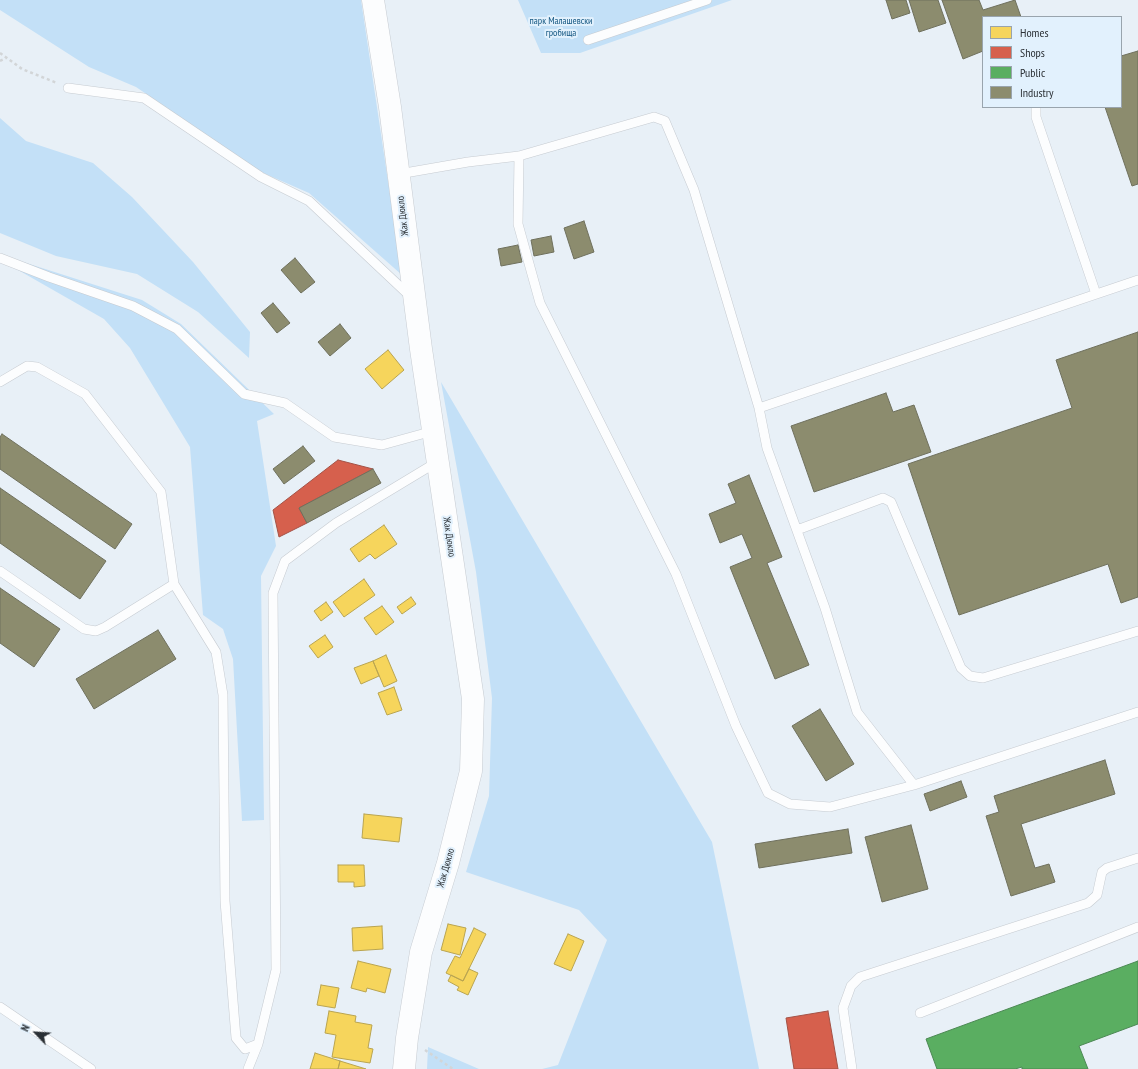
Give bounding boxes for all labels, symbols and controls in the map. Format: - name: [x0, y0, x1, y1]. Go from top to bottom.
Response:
- park label: парк Малашевски гробища: [530, 15, 592, 38]
- legend: [982, 16, 1122, 108]
- text: Homes: [1020, 25, 1048, 40]
- text: Shops: [1020, 45, 1045, 60]
- text: Public: [1020, 65, 1045, 80]
- text: Industry: [1020, 85, 1054, 100]
- street label: Жак Дюкло: [395, 195, 411, 237]
- street label: Жак Дюкло: [440, 516, 458, 558]
- street label: Жак Дюкло: [435, 847, 457, 889]
- north arrow: [16, 1013, 56, 1053]
- text: N: [18, 1022, 33, 1034]

